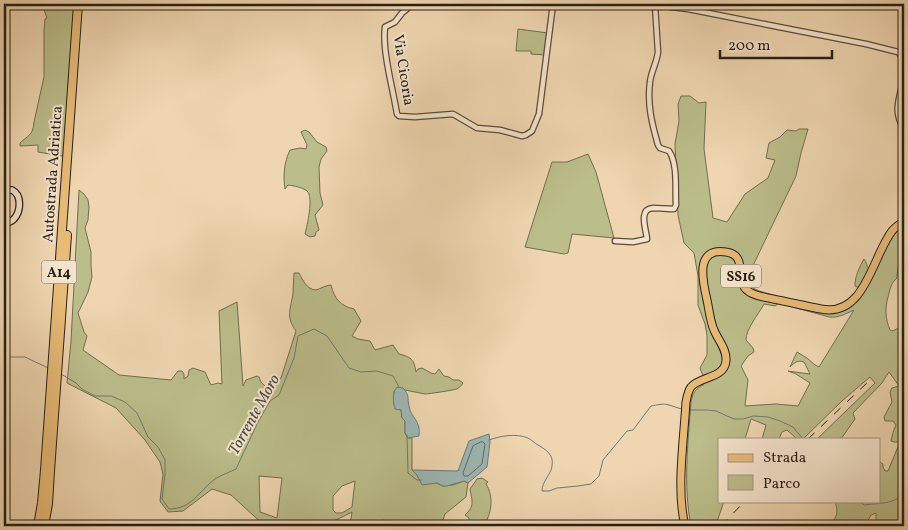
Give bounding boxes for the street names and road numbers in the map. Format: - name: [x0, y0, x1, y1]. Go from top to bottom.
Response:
- street label: Via Cicoria: [387, 33, 419, 107]
- street label: Autostrada Adriatica: [38, 105, 69, 243]
- road number: A14: [42, 260, 76, 284]
- road number: SS16: [721, 264, 761, 288]

